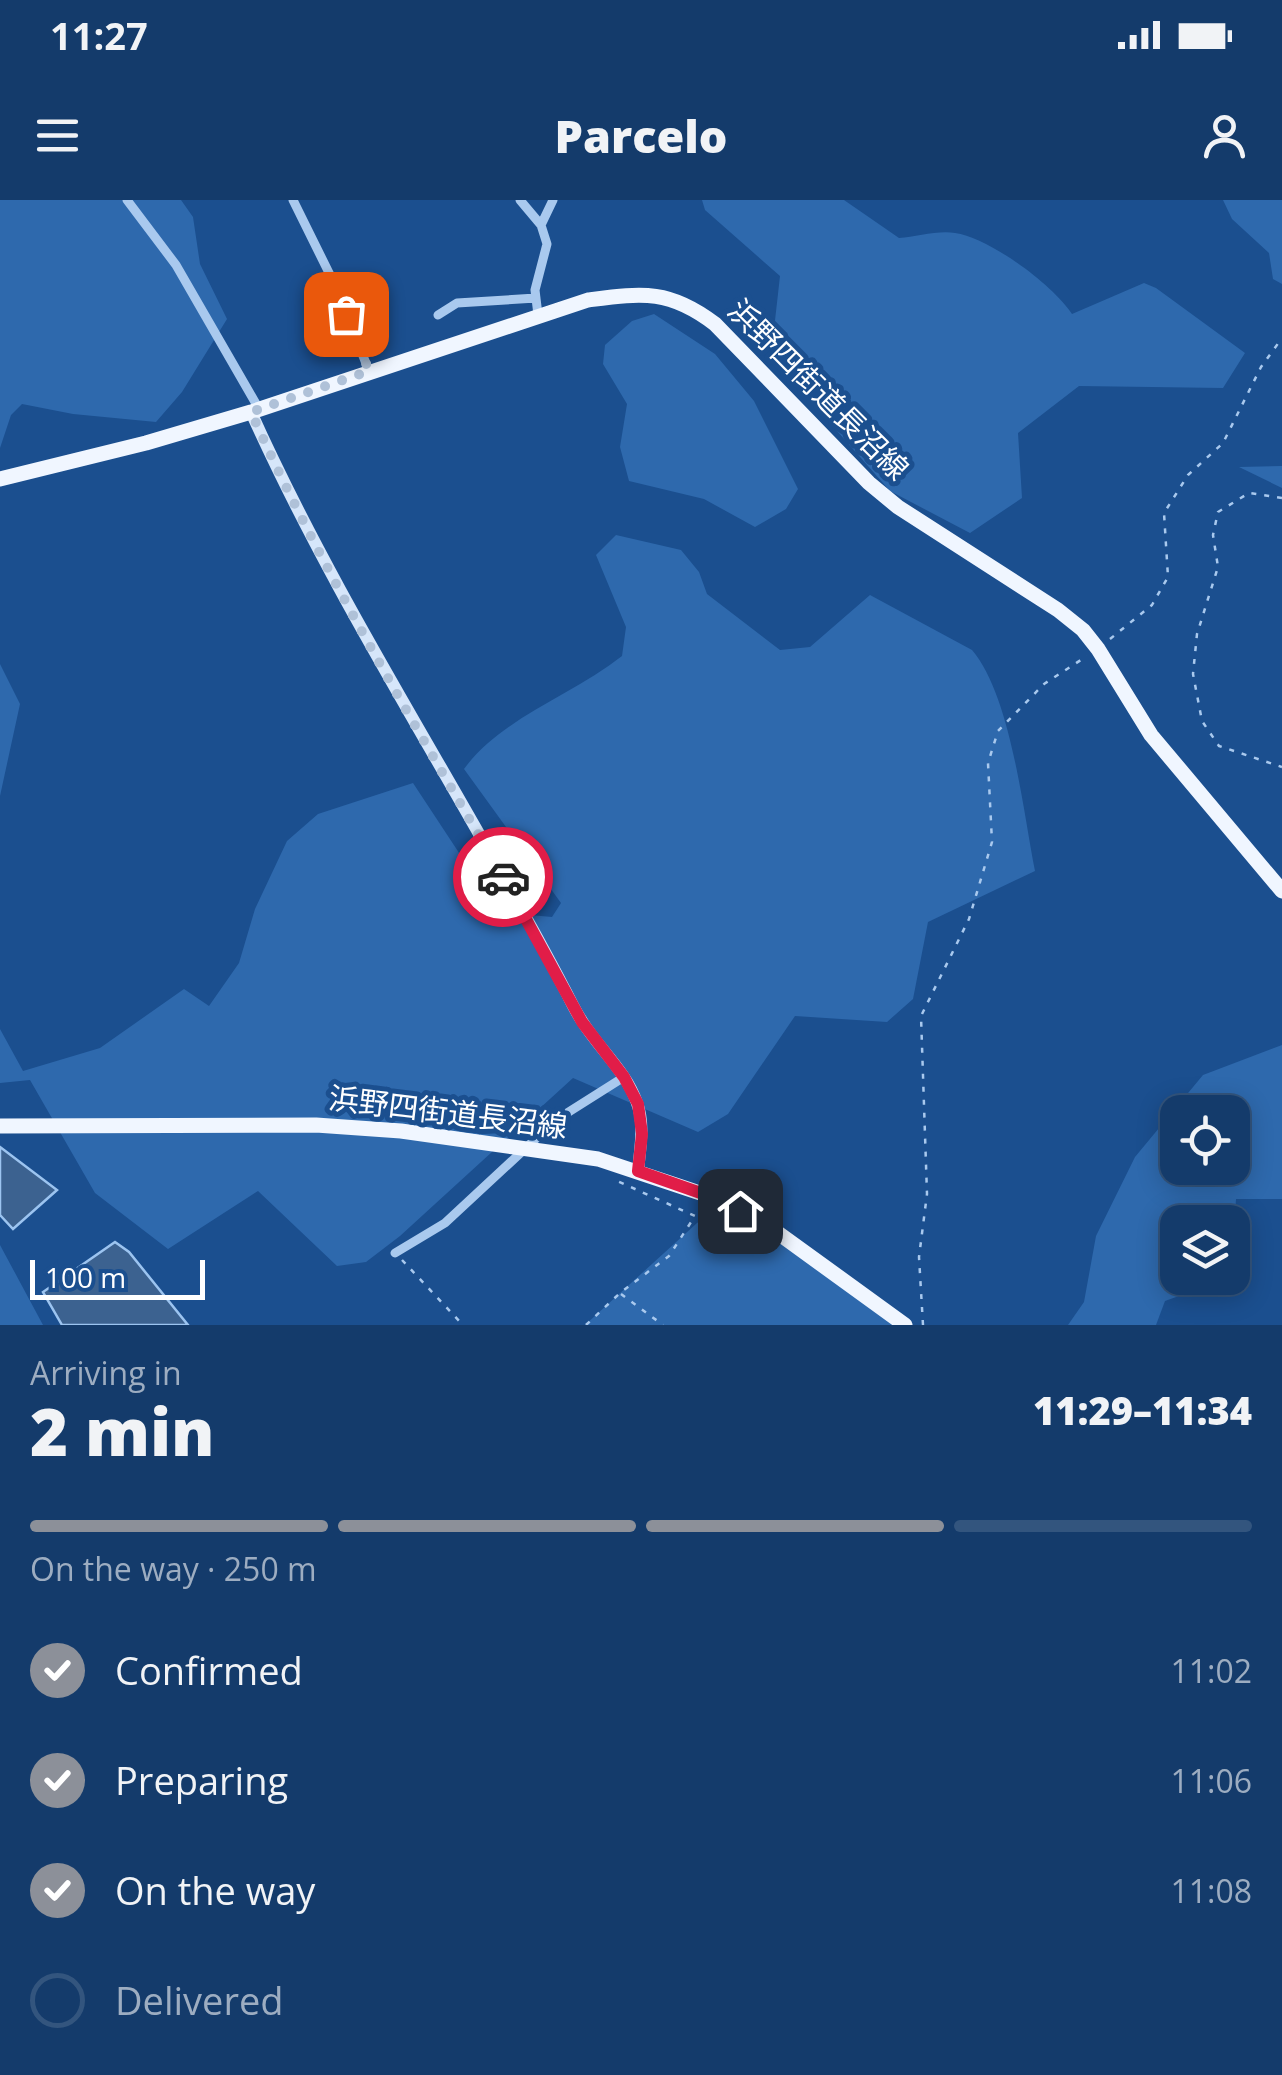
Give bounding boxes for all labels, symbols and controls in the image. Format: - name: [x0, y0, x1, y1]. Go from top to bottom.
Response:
- text: 11:27: [50, 9, 148, 61]
- text: Parcelo: [555, 105, 727, 166]
- icon: menu: [30, 108, 85, 163]
- icon: person: [1197, 108, 1252, 163]
- pin: [304, 272, 389, 357]
- icon: bag: [319, 287, 374, 342]
- street label: 浜野四街道長沼線: [720, 290, 918, 488]
- courier: [453, 827, 553, 927]
- icon: car: [476, 850, 531, 905]
- street label: 浜野四街道長沼線: [327, 1077, 570, 1146]
- map controls: [1160, 1095, 1250, 1295]
- button: locate: [1160, 1095, 1250, 1185]
- pin: [698, 1169, 783, 1254]
- icon: home: [713, 1184, 768, 1239]
- button: layers: [1160, 1205, 1250, 1295]
- scale bar: [30, 1255, 205, 1300]
- text: 100 m: [45, 1258, 126, 1296]
- text: Arriving in: [30, 1351, 182, 1394]
- text: 11:29–11:34: [1033, 1384, 1252, 1436]
- text: 2 min: [30, 1387, 215, 1475]
- text: On the way · 250 m: [30, 1547, 317, 1590]
- icon: check: [30, 1643, 85, 1698]
- text: Confirmed: [115, 1644, 303, 1696]
- text: 11:02: [1170, 1649, 1252, 1692]
- icon: check: [30, 1753, 85, 1808]
- text: Preparing: [115, 1754, 288, 1806]
- text: 11:06: [1170, 1759, 1252, 1802]
- icon: check: [30, 1863, 85, 1918]
- text: On the way: [115, 1864, 315, 1916]
- text: 11:08: [1170, 1869, 1252, 1912]
- text: Delivered: [115, 1974, 284, 2026]

